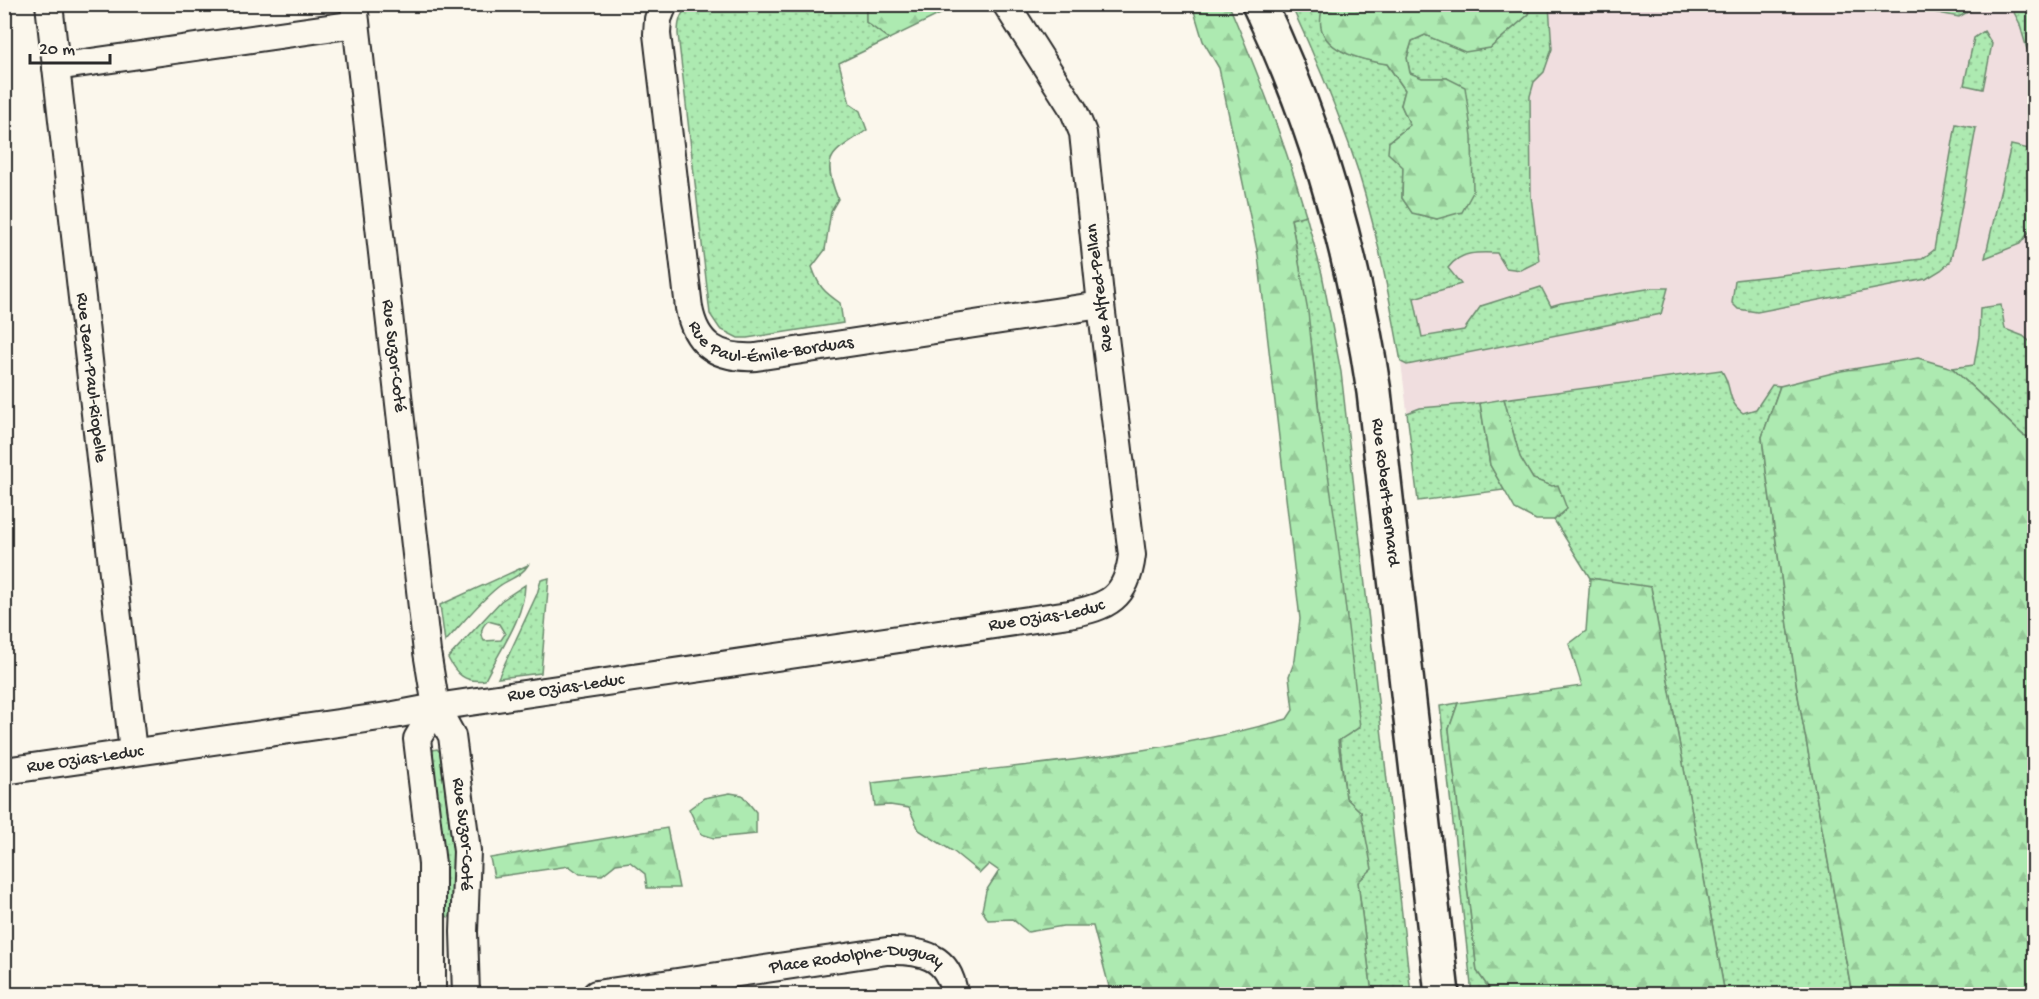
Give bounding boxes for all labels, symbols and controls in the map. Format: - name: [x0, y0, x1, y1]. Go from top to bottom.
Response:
- scale bar: [30, 27, 110, 65]
- text: 20 m: [39, 40, 75, 61]
- street label: Rue Alfred-Pellan: [1082, 222, 1118, 353]
- street label: Rue Jean-Paul-Riopelle: [71, 292, 111, 464]
- street label: Rue Suzor-Coté: [377, 298, 410, 414]
- street label: Rue Paul-Émile-Borduas: [683, 318, 856, 368]
- street label: Rue Robert-Bernard: [1367, 417, 1404, 569]
- street label: Rue Ozias-Leduc: [987, 594, 1109, 636]
- street label: Rue Ozias-Leduc: [506, 669, 626, 707]
- street label: Rue Ozias-Leduc: [26, 740, 146, 778]
- street label: Rue Suzor-Coté: [447, 777, 478, 892]
- street label: Place Rodolphe-Duguay: [767, 940, 949, 979]

